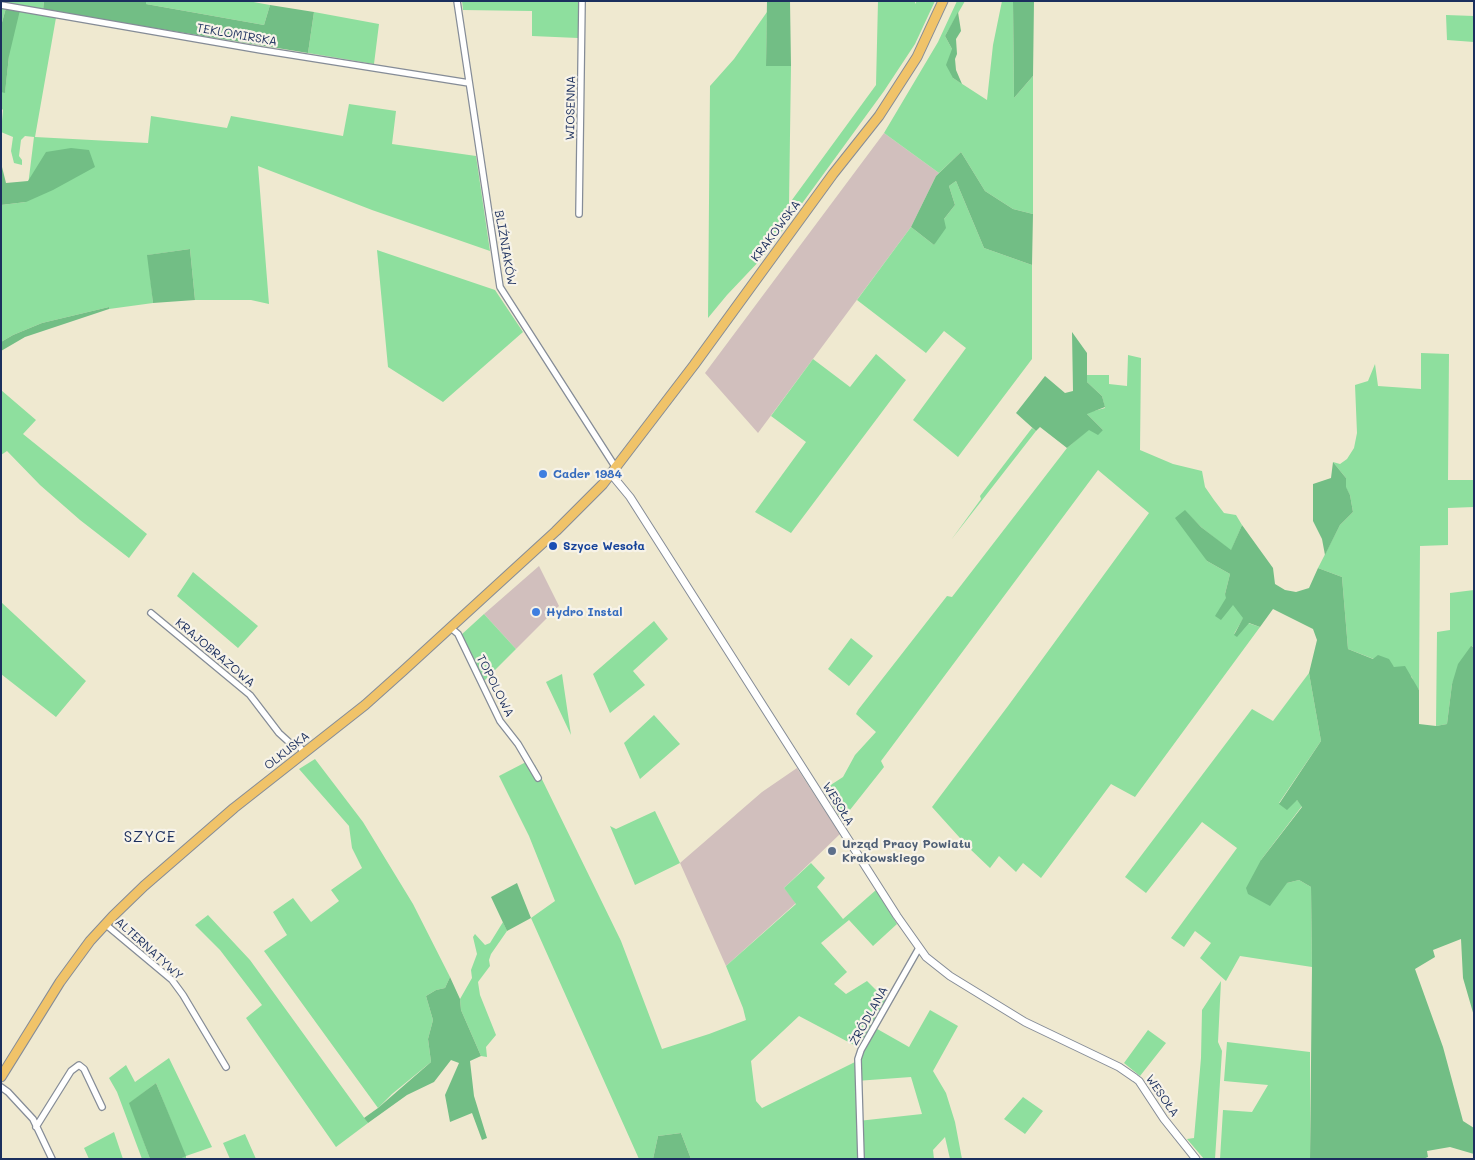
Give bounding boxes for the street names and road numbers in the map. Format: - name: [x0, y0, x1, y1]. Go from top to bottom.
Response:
- street label: TEKLOMIRSKA: [196, 21, 278, 49]
- street label: WIOSENNA: [563, 75, 579, 141]
- street label: KRAKOWSKA: [748, 198, 804, 264]
- street label: BLIŹNIAKÓW: [491, 209, 519, 287]
- street label: KRAJOBRAZOWA: [172, 616, 258, 690]
- street label: TOPOLOWA: [473, 653, 517, 719]
- street label: OLKUSKA: [262, 729, 312, 773]
- street label: WESOŁA: [819, 780, 857, 828]
- street label: ALTERNATYWY: [112, 915, 186, 983]
- street label: ŹRÓDLANA: [847, 984, 891, 1048]
- street label: WESOŁA: [1142, 1072, 1182, 1120]

